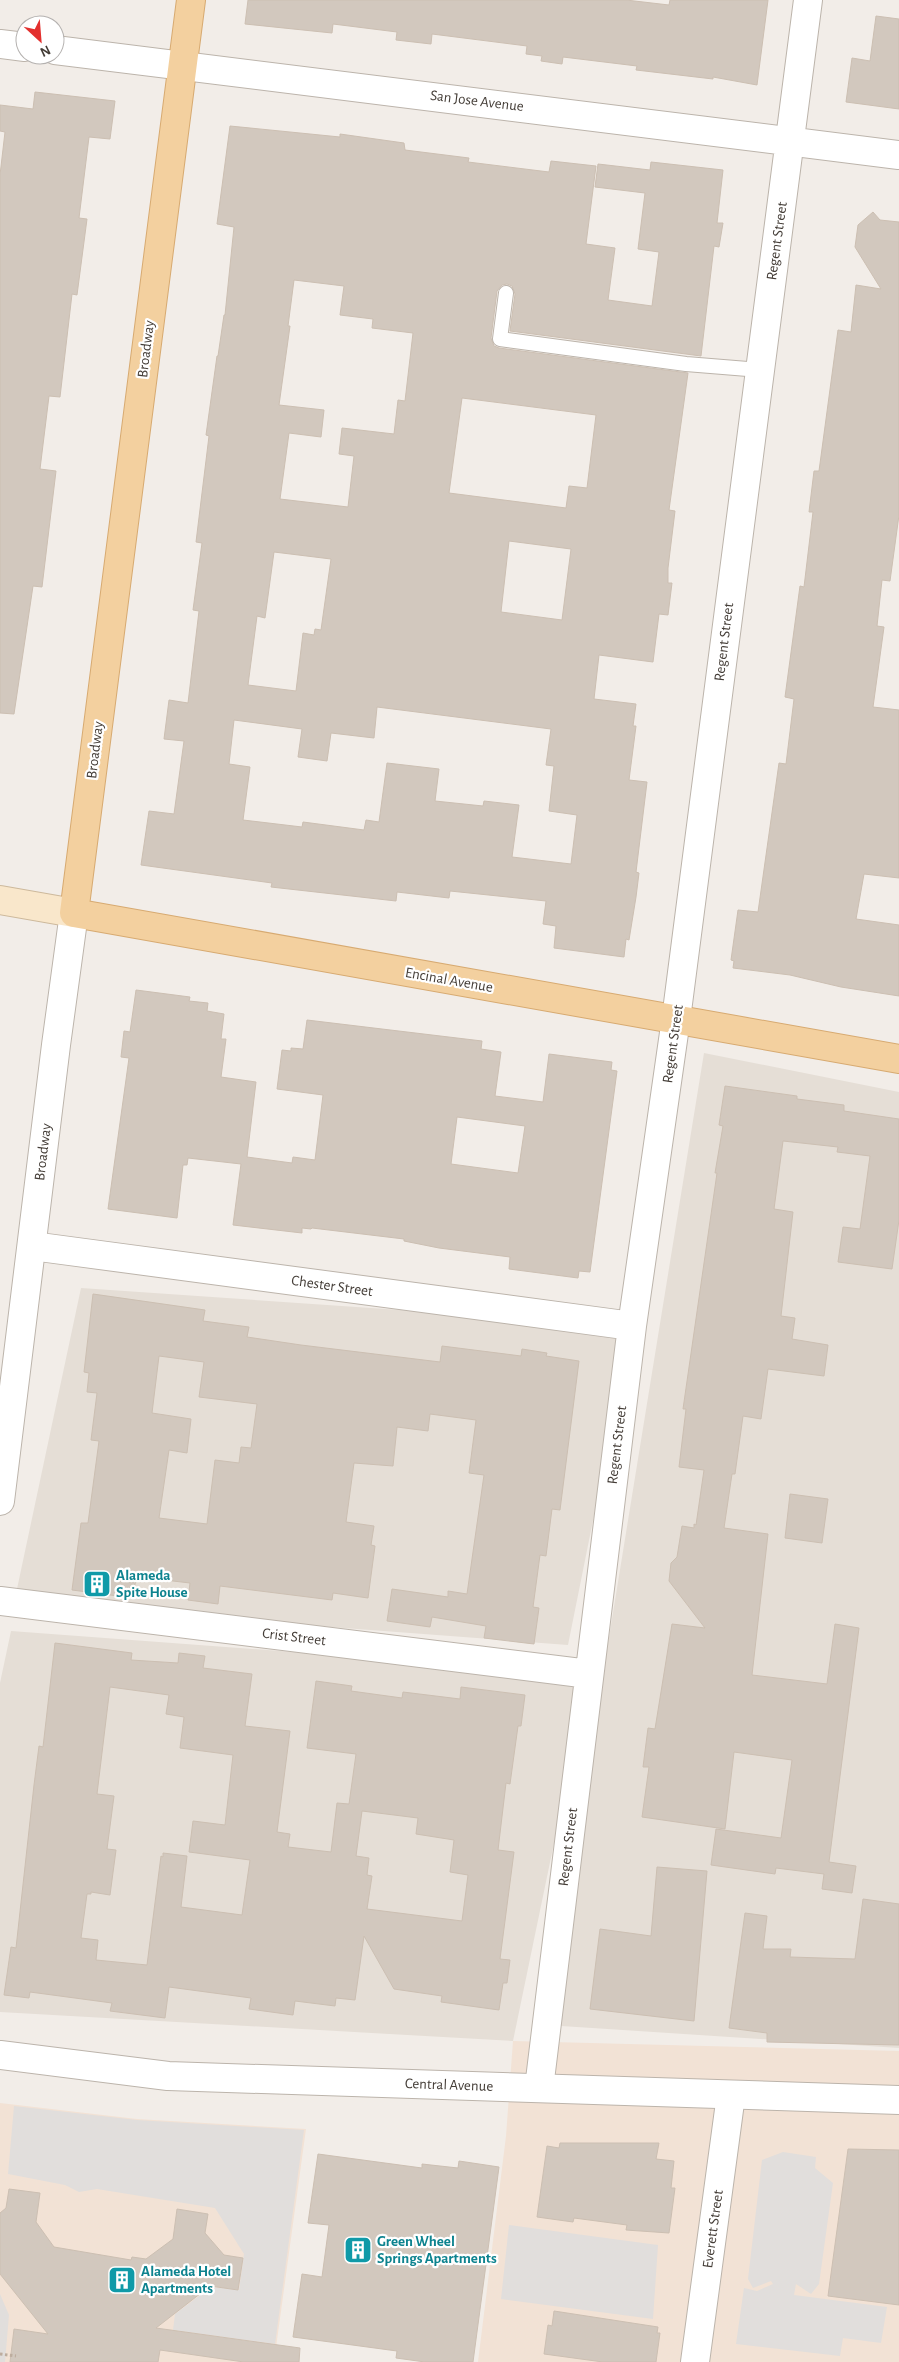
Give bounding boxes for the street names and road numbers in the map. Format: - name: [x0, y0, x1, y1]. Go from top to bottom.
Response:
- street label: San Jose Avenue: [429, 88, 525, 114]
- street label: Regent Street: [764, 201, 790, 281]
- street label: Broadway: [135, 319, 157, 379]
- street label: Regent Street: [712, 602, 736, 682]
- street label: Broadway: [84, 720, 106, 780]
- street label: Encinal Avenue: [404, 965, 494, 995]
- street label: Regent Street: [660, 1004, 686, 1084]
- street label: Broadway: [32, 1122, 54, 1182]
- street label: Chester Street: [290, 1273, 374, 1299]
- street label: Regent Street: [605, 1405, 629, 1485]
- street label: Crist Street: [261, 1626, 327, 1648]
- street label: Regent Street: [556, 1807, 580, 1887]
- street label: Central Avenue: [405, 2076, 494, 2094]
- street label: Everett Street: [700, 2189, 726, 2269]

